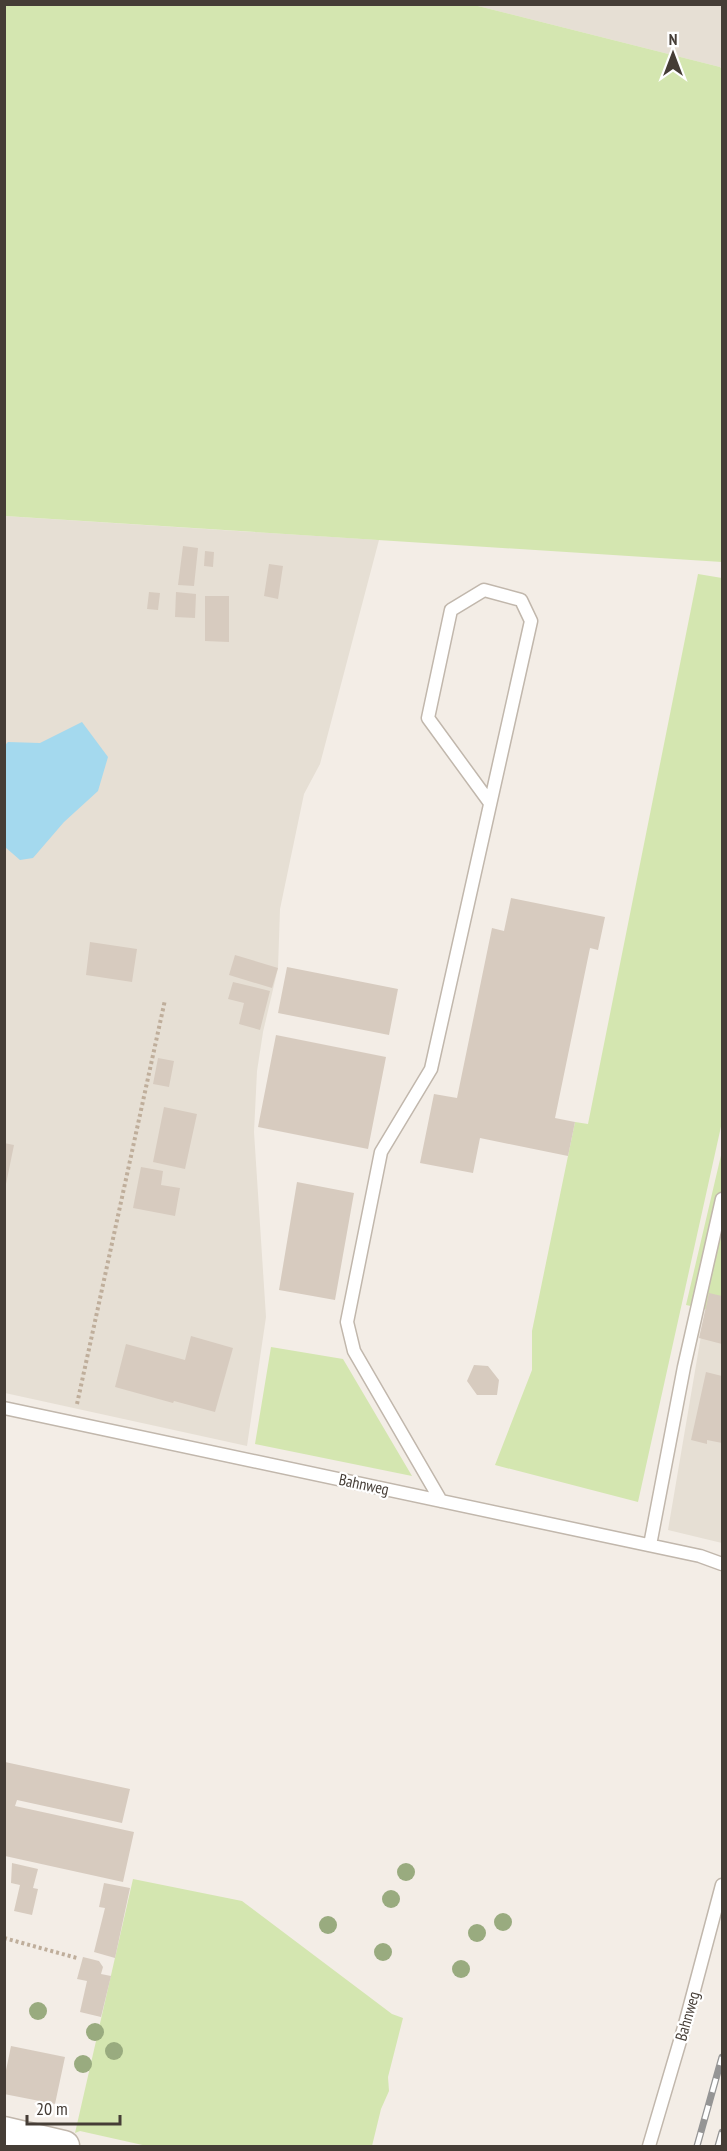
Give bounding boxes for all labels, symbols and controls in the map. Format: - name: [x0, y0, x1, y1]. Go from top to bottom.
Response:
- north arrow: [643, 24, 703, 84]
- text: N: [669, 29, 677, 49]
- street label: Bahnweg: [337, 1469, 391, 1499]
- street label: Bahnweg: [670, 1989, 704, 2043]
- scale bar: [27, 2088, 120, 2126]
- text: 20 m: [36, 2097, 68, 2120]

